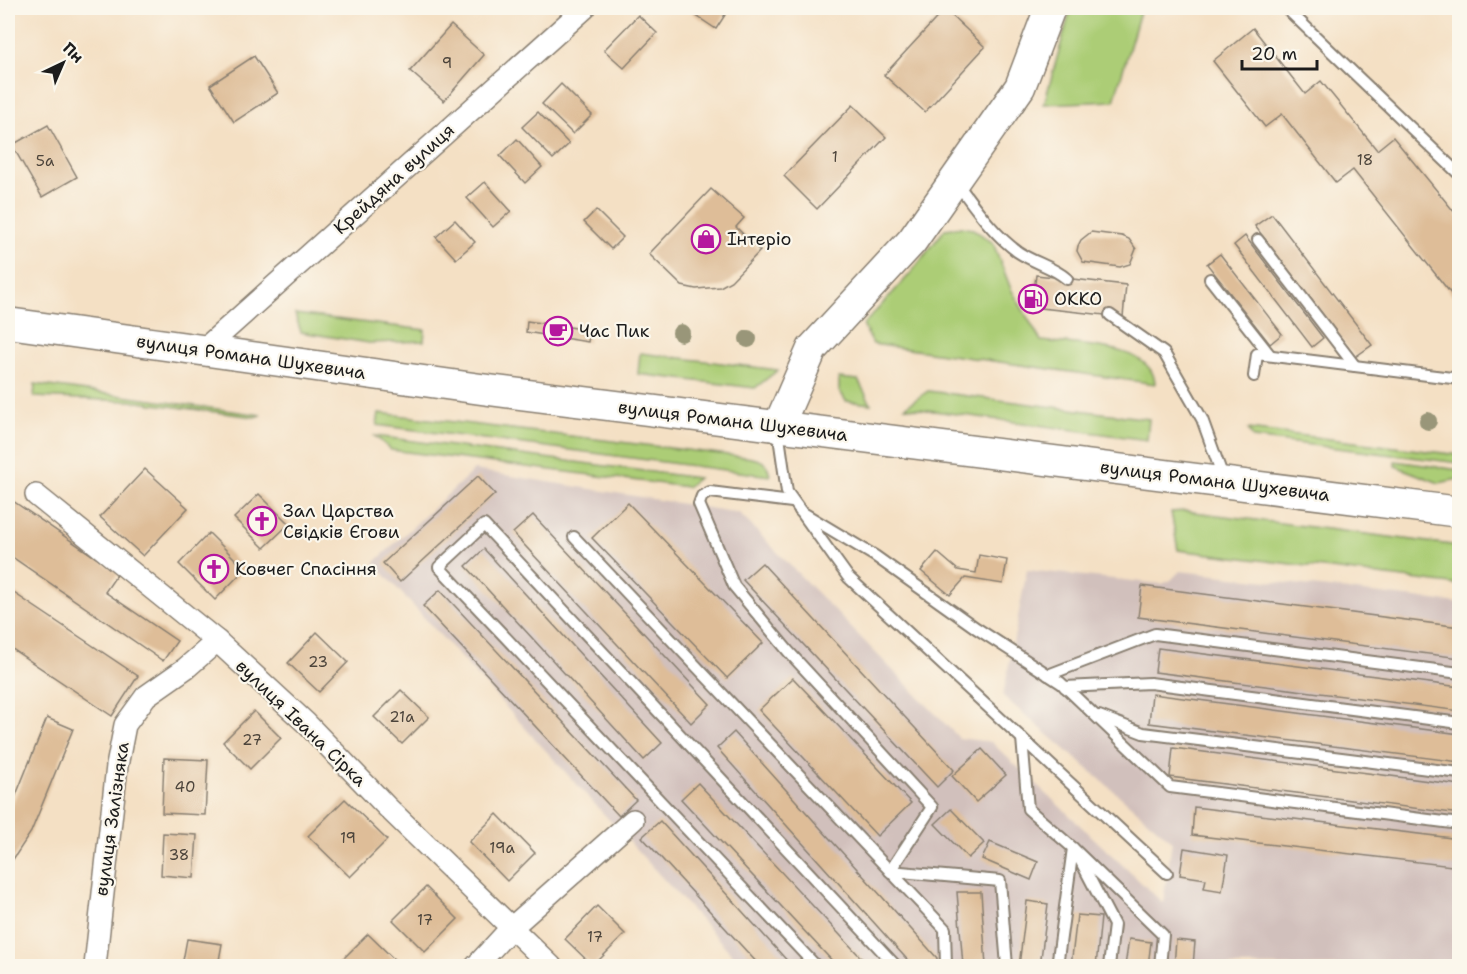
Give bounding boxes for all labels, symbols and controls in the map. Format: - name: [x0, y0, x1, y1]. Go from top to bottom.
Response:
- north arrow: [33, 33, 93, 93]
- scale bar: [1242, 33, 1317, 71]
- text: Пн: [58, 38, 88, 67]
- text: 20 m: [1251, 42, 1297, 66]
- house number: 9: [442, 53, 452, 73]
- street label: Крейдяна вулиця: [328, 118, 460, 240]
- house number: 1: [832, 147, 838, 167]
- house number: 18: [1357, 150, 1373, 170]
- house number: 5а: [36, 151, 55, 171]
- shop icon: Інтеріо: [690, 223, 722, 255]
- place label: Інтеріо: [727, 227, 791, 251]
- fuel station icon: ОККО: [1017, 283, 1049, 315]
- place label: ОККО: [1054, 287, 1102, 311]
- cafe icon: Час Пик: [542, 315, 574, 347]
- place label: Час Пик: [579, 319, 650, 343]
- street label: вулиця Романа Шухевича: [135, 329, 367, 385]
- street label: вулиця Романа Шухевича: [617, 395, 849, 447]
- street label: вулиця Романа Шухевича: [1099, 455, 1331, 507]
- place label: Зал Царства Свідків Єгови: [283, 499, 400, 544]
- church icon: Зал Царства Свідків Єгови: [246, 505, 278, 537]
- church icon: Ковчег Спасіння: [198, 553, 230, 585]
- place label: Ковчег Спасіння: [235, 557, 377, 581]
- house number: 23: [308, 652, 328, 672]
- street label: вулиця Івана Сірка: [230, 654, 372, 792]
- house number: 21а: [389, 707, 415, 727]
- house number: 27: [242, 730, 262, 750]
- street label: вулиця Залізняка: [89, 740, 135, 898]
- house number: 40: [175, 777, 195, 797]
- house number: 19: [340, 828, 356, 848]
- house number: 19а: [489, 838, 515, 858]
- house number: 38: [169, 845, 189, 865]
- house number: 17: [417, 910, 433, 930]
- house number: 17: [587, 927, 603, 947]

